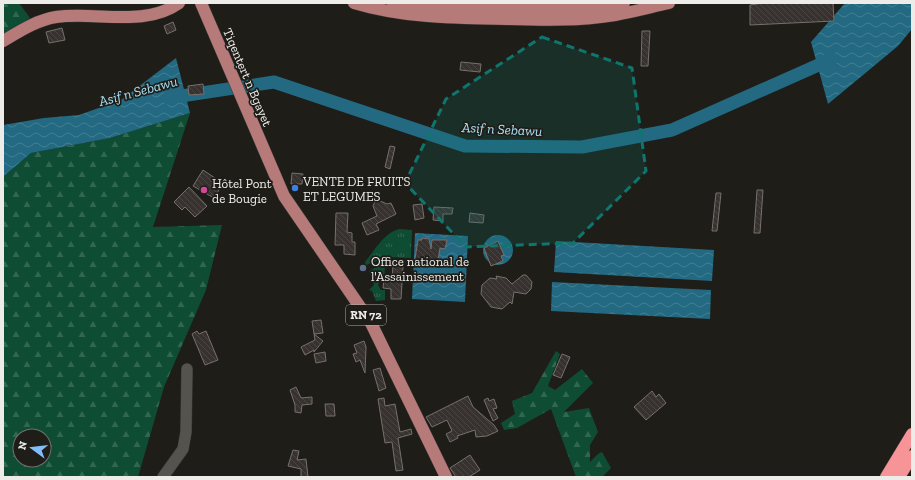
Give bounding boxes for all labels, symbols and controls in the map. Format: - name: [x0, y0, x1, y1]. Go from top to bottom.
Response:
- street label: Tiqenṭert n Bgayet: [220, 26, 275, 129]
- water label: Asif n Sebawu: [96, 73, 179, 110]
- water label: Asif n Sebawu: [460, 119, 543, 140]
- place label: VENTE DE FRUITS ET LEGUMES: [302, 174, 411, 204]
- place label: Hôtel Pont de Bougie: [212, 176, 272, 206]
- marker: VENTE DE FRUITS ET LEGUMES: [290, 183, 300, 193]
- marker: Hôtel Pont de Bougie: [199, 185, 209, 195]
- place label: Office national de l'Assainissement: [371, 254, 469, 284]
- marker: Office national de l'Assainissement: [358, 263, 368, 273]
- road number: RN 72: [346, 305, 386, 325]
- north arrow: [12, 428, 52, 468]
- text: N: [15, 439, 30, 451]

